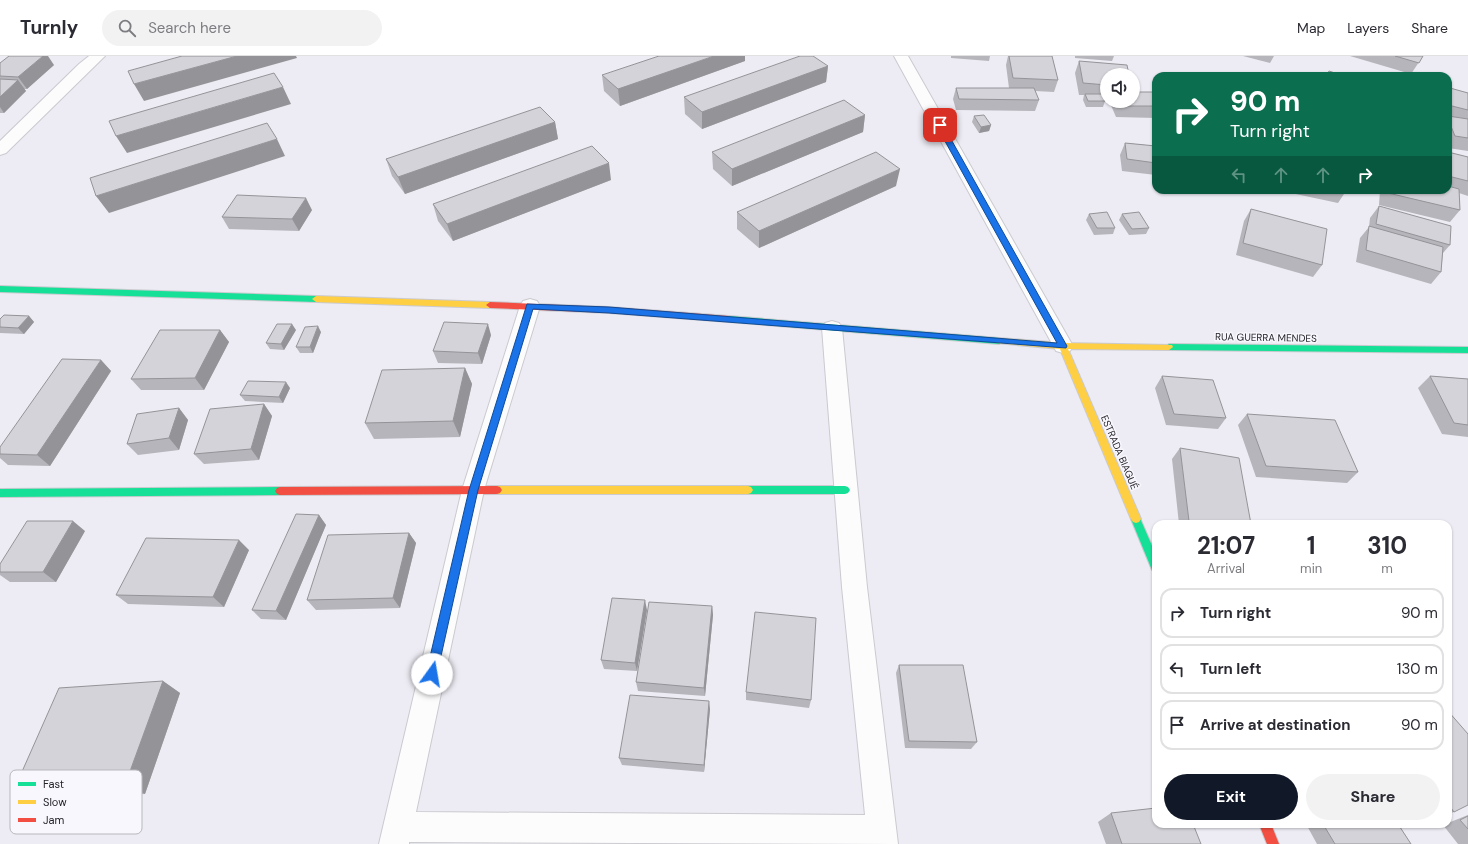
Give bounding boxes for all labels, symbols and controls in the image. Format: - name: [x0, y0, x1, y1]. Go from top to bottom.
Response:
- search box: [102, 10, 382, 46]
- text: Turnly: [20, 15, 78, 40]
- icon: search: [116, 17, 138, 39]
- text: Search here: [148, 18, 231, 38]
- text: Map: [1297, 19, 1325, 37]
- text: Layers: [1347, 19, 1389, 37]
- text: Share: [1411, 19, 1448, 37]
- map controls: [1100, 68, 1140, 108]
- button: sound: [1100, 68, 1140, 108]
- text: 90 m: [1230, 83, 1300, 120]
- icon: right: [1164, 88, 1216, 140]
- pin: [923, 108, 957, 142]
- icon: arrive: [929, 114, 951, 136]
- text: Turn right: [1230, 119, 1310, 143]
- icon: left: [1228, 164, 1250, 186]
- icon: ahead: [1270, 164, 1292, 186]
- icon: ahead: [1312, 164, 1334, 186]
- icon: right: [1354, 164, 1376, 186]
- street label: RUA GUERRA MENDES: [1215, 330, 1317, 345]
- street label: ESTRADA BIAGUÉ: [1098, 413, 1141, 492]
- text: 21:07: [1197, 530, 1255, 561]
- text: 1: [1307, 530, 1316, 561]
- text: 310: [1367, 530, 1407, 561]
- text: Arrival: [1207, 560, 1245, 577]
- text: min: [1300, 560, 1322, 577]
- text: m: [1381, 560, 1393, 577]
- icon: right: [1166, 602, 1188, 624]
- text: Turn right: [1200, 603, 1271, 623]
- text: 90 m: [1401, 603, 1438, 623]
- position arrow: [411, 653, 453, 695]
- icon: left: [1166, 658, 1188, 680]
- text: Turn left: [1200, 659, 1261, 679]
- text: 130 m: [1397, 659, 1438, 679]
- icon: arrive: [1166, 714, 1188, 736]
- text: Arrive at destination: [1200, 715, 1351, 735]
- text: 90 m: [1401, 715, 1438, 735]
- legend: [10, 770, 142, 834]
- button: Exit: [1164, 774, 1298, 820]
- button: Share: [1306, 774, 1440, 820]
- text: Fast: [43, 777, 64, 791]
- text: Slow: [43, 795, 67, 809]
- text: Jam: [43, 813, 64, 827]

